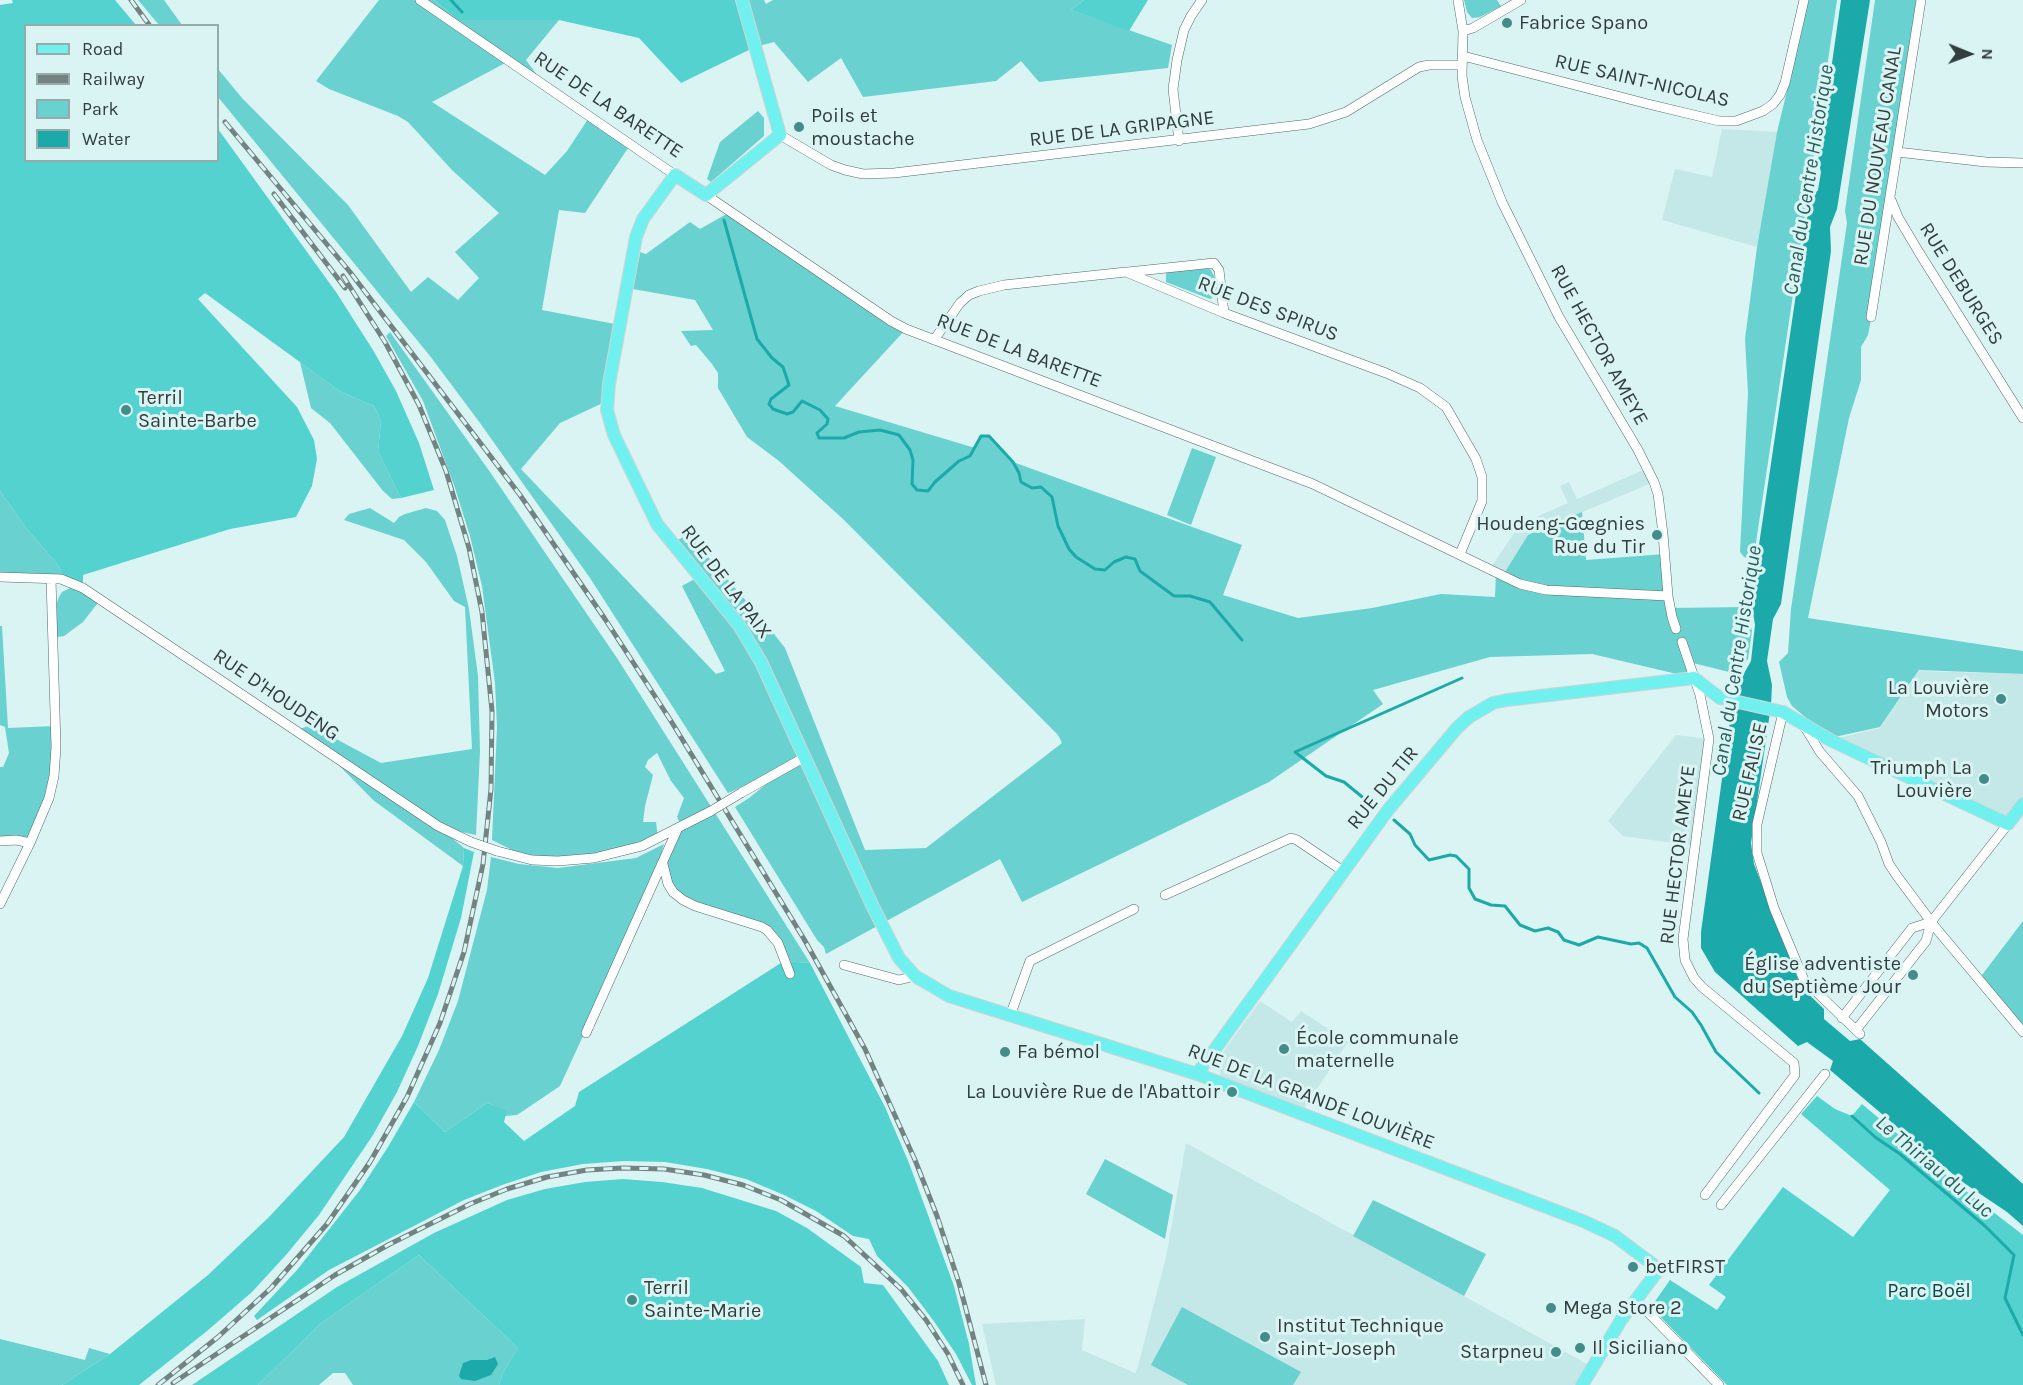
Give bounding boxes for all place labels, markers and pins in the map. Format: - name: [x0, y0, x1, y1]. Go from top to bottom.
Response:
- place label: Fabrice Spano: [1519, 11, 1648, 35]
- marker: Fabrice Spano: [1500, 16, 1514, 30]
- place label: Poils et moustache: [811, 104, 914, 151]
- marker: Poils et moustache: [792, 120, 806, 134]
- place label: Terril Sainte-Barbe: [138, 386, 257, 433]
- marker: Terril Sainte-Barbe: [119, 403, 133, 417]
- place label: Houdeng-Gœgnies Rue du Tir: [1476, 512, 1645, 559]
- marker: Houdeng-Gœgnies Rue du Tir: [1650, 528, 1664, 542]
- place label: La Louvière Motors: [1888, 676, 1989, 723]
- marker: La Louvière Motors: [1994, 692, 2008, 706]
- place label: Triumph La Louvière: [1871, 756, 1972, 803]
- marker: Triumph La Louvière: [1977, 772, 1991, 786]
- place label: Église adventiste du Septième Jour: [1742, 952, 1901, 999]
- marker: Église adventiste du Septième Jour: [1906, 968, 1920, 982]
- place label: École communale maternelle: [1296, 1026, 1459, 1073]
- place label: Fa bémol: [1017, 1040, 1100, 1064]
- marker: École communale maternelle: [1277, 1042, 1291, 1056]
- marker: Fa bémol: [998, 1045, 1012, 1059]
- place label: La Louvière Rue de l'Abattoir: [966, 1080, 1220, 1104]
- marker: La Louvière Rue de l'Abattoir: [1225, 1085, 1239, 1099]
- place label: betFIRST: [1645, 1255, 1725, 1279]
- marker: betFIRST: [1626, 1260, 1640, 1274]
- place label: Terril Sainte-Marie: [644, 1276, 761, 1323]
- marker: Terril Sainte-Marie: [625, 1293, 639, 1307]
- place label: Mega Store 2: [1563, 1296, 1682, 1320]
- marker: Mega Store 2: [1544, 1301, 1558, 1315]
- place label: Institut Technique Saint-Joseph: [1277, 1314, 1444, 1361]
- marker: Institut Technique Saint-Joseph: [1258, 1330, 1272, 1344]
- place label: Il Siciliano: [1592, 1336, 1688, 1360]
- place label: Starpneu: [1460, 1340, 1544, 1364]
- marker: Il Siciliano: [1573, 1341, 1587, 1355]
- marker: Starpneu: [1549, 1345, 1563, 1359]

